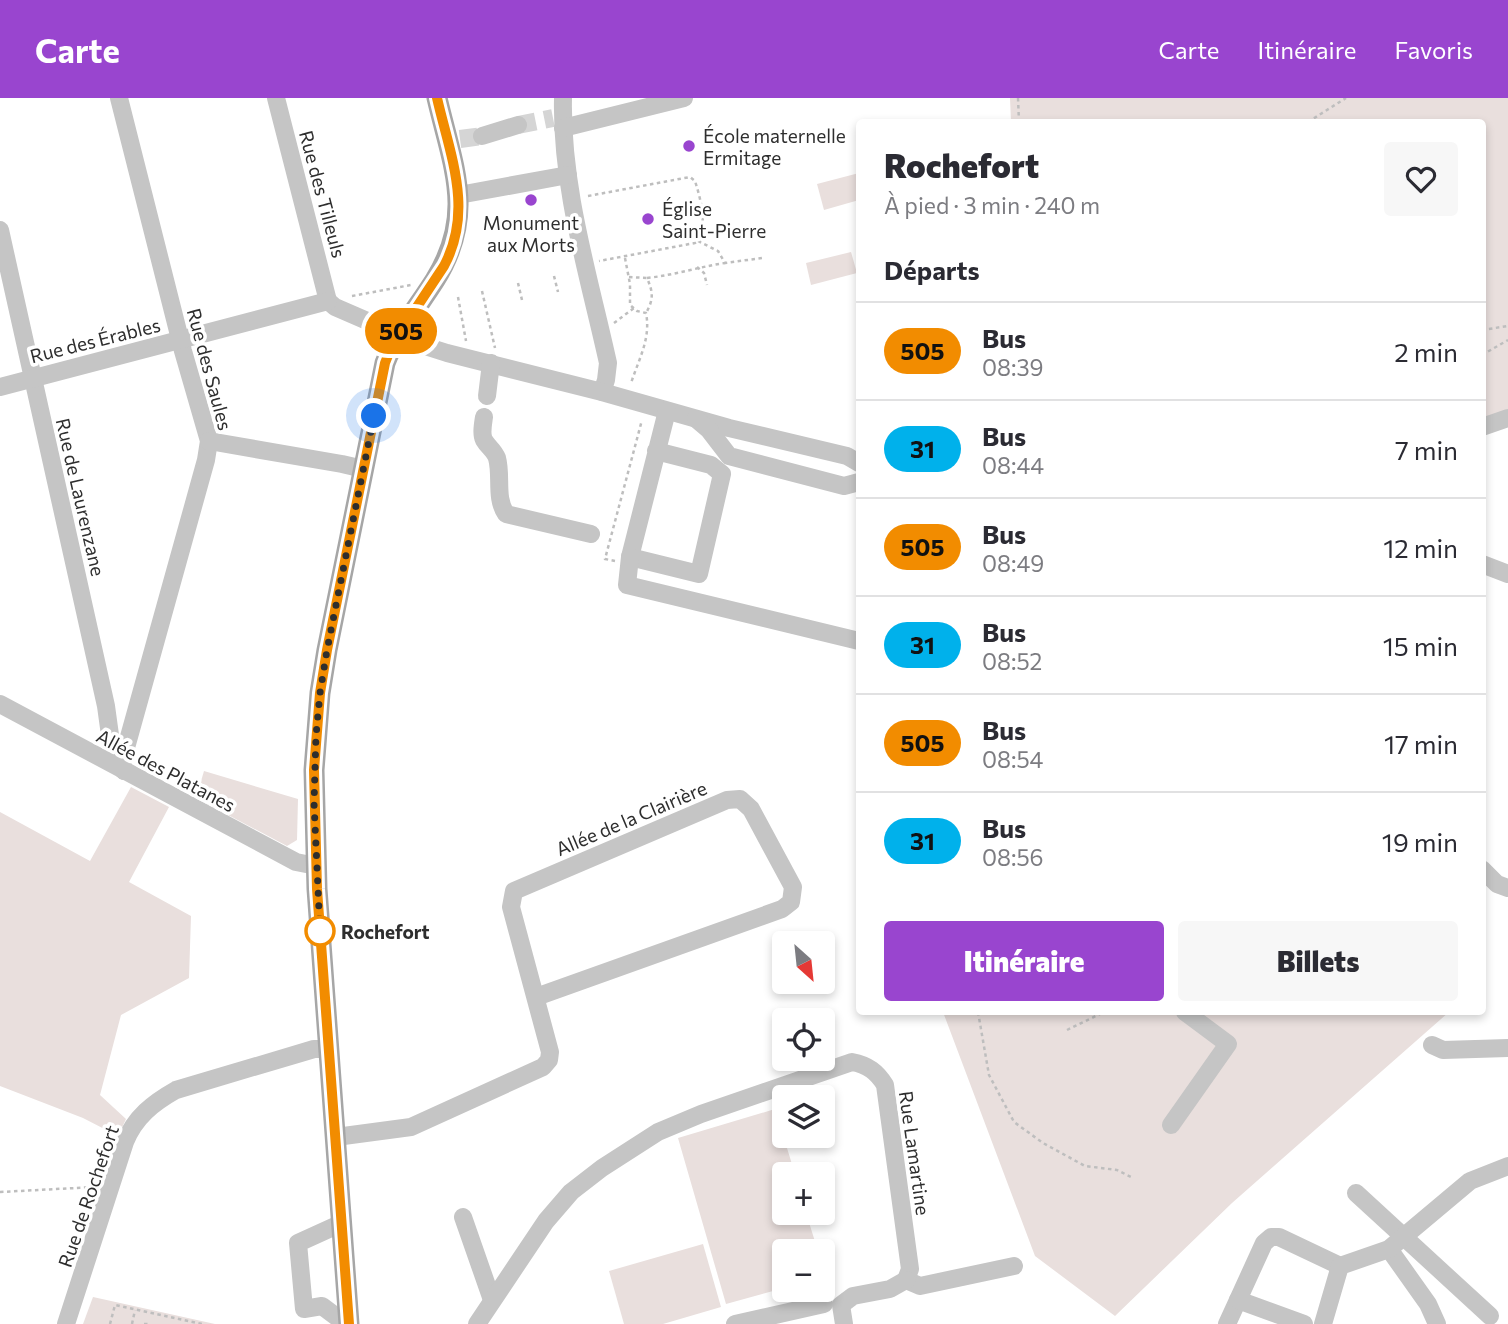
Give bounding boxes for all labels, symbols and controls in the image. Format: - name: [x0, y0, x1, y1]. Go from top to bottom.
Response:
- text: Carte: [35, 29, 120, 70]
- text: Carte: [1159, 35, 1220, 64]
- text: Itinéraire: [1258, 35, 1357, 64]
- text: Favoris: [1395, 35, 1473, 64]
- place label: École maternelle Ermitage: [703, 124, 846, 169]
- street label: Rue des Tilleuls: [295, 128, 351, 260]
- marker: École maternelle Ermitage: [681, 138, 697, 154]
- button: heart: [1384, 142, 1458, 216]
- text: Rochefort: [884, 144, 1039, 185]
- text: À pied · 3 min · 240 m: [884, 191, 1100, 219]
- marker: Monument aux Morts: [523, 192, 539, 208]
- place label: Église Saint-Pierre: [662, 197, 766, 242]
- place label: Monument aux Morts: [483, 211, 579, 256]
- marker: Église Saint-Pierre: [640, 211, 656, 227]
- text: Départs: [884, 254, 980, 285]
- street label: Rue des Saules: [183, 305, 237, 433]
- line badge: 505: [361, 308, 441, 354]
- street label: Rue des Érables: [27, 313, 163, 367]
- text: 505: [379, 316, 423, 345]
- text: Bus: [982, 322, 1026, 353]
- text: 505: [901, 336, 944, 365]
- text: 2 min: [1394, 336, 1458, 367]
- text: 08:39: [982, 353, 1043, 381]
- your location: [356, 398, 391, 433]
- street label: Rue de Laurenzane: [52, 416, 110, 578]
- text: Bus: [982, 420, 1026, 451]
- text: 31: [910, 434, 935, 463]
- text: 7 min: [1395, 434, 1458, 465]
- text: 08:44: [982, 451, 1044, 479]
- text: Bus: [982, 518, 1026, 549]
- text: 505: [901, 532, 944, 561]
- text: 12 min: [1383, 532, 1458, 563]
- text: 08:49: [982, 549, 1044, 577]
- text: Bus: [982, 616, 1026, 647]
- text: 31: [910, 630, 935, 659]
- text: 15 min: [1383, 630, 1458, 661]
- text: 08:52: [982, 647, 1042, 675]
- text: Bus: [982, 714, 1026, 745]
- street label: Allée des Platanes: [93, 724, 239, 816]
- text: 505: [901, 728, 944, 757]
- text: 17 min: [1384, 728, 1458, 759]
- text: 08:54: [982, 745, 1043, 773]
- street label: Allée de la Clairière: [552, 776, 710, 860]
- text: Bus: [982, 812, 1026, 843]
- text: 31: [910, 826, 935, 855]
- text: 19 min: [1382, 826, 1458, 857]
- text: 08:56: [982, 843, 1044, 871]
- marker: Rochefort: [305, 916, 335, 946]
- place label: Rochefort: [341, 920, 430, 943]
- button: Itinéraire: [884, 921, 1164, 1001]
- button: Billets: [1178, 921, 1458, 1001]
- north arrow: [772, 931, 835, 994]
- map controls: [772, 931, 835, 1302]
- button: locate: [772, 1008, 835, 1071]
- button: layers: [772, 1085, 835, 1148]
- street label: Rue Lamartine: [895, 1089, 935, 1217]
- street label: Rue de Rochefort: [53, 1122, 123, 1270]
- button: +: [772, 1162, 835, 1225]
- button: −: [772, 1239, 835, 1302]

